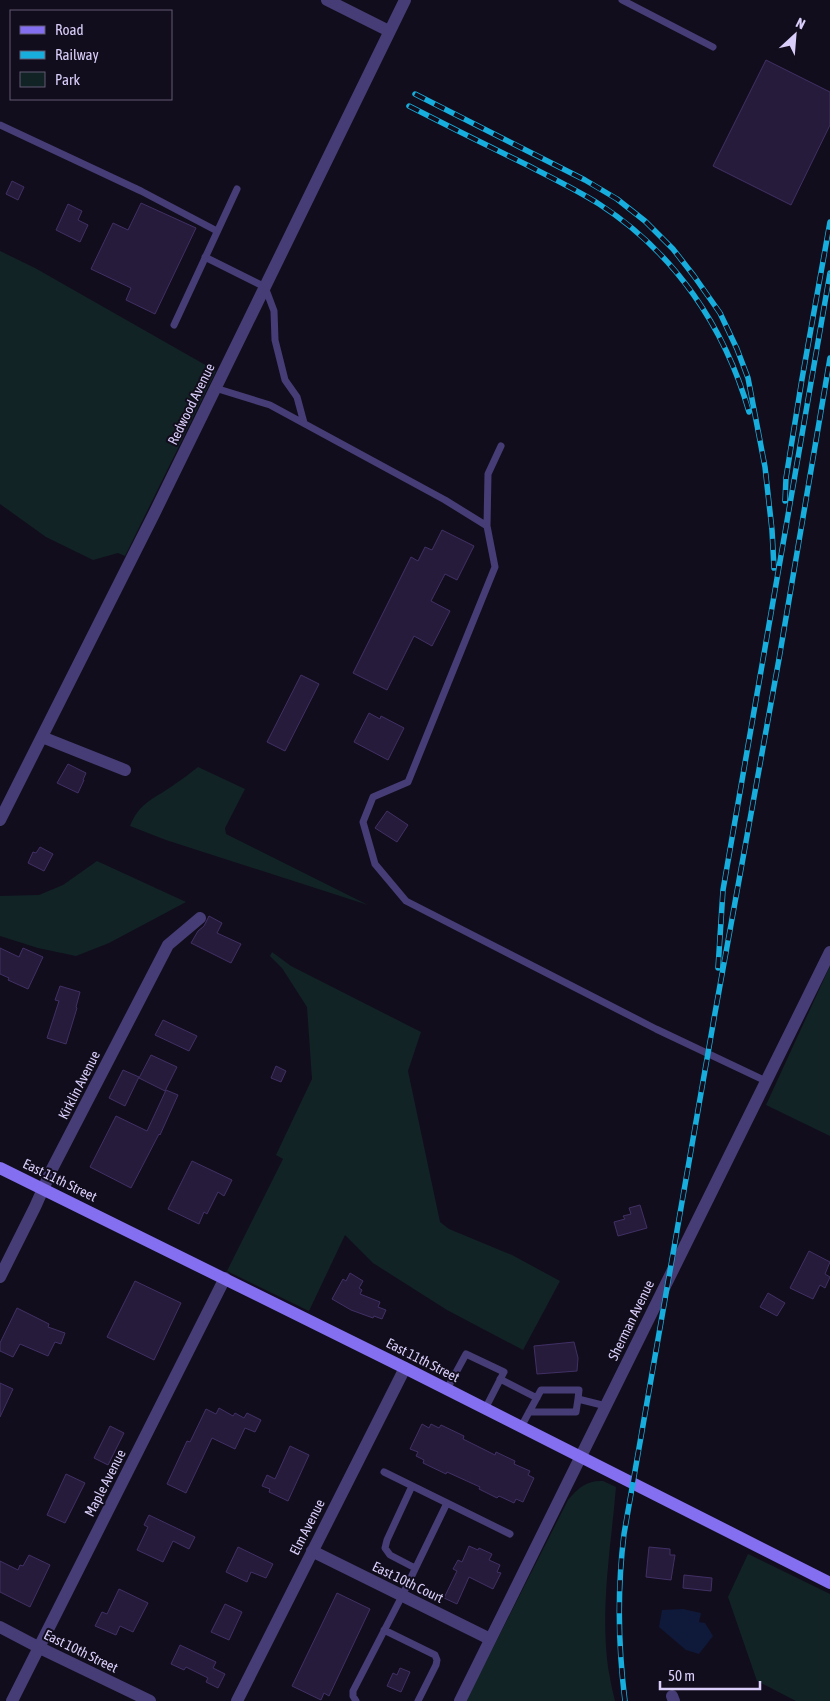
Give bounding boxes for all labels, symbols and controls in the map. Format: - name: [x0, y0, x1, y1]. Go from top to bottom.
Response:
- legend: [10, 10, 172, 100]
- north arrow: [770, 10, 820, 60]
- text: N: [793, 14, 808, 32]
- text: Road: [55, 21, 84, 38]
- text: Railway: [55, 46, 99, 63]
- text: Park: [55, 71, 80, 88]
- street label: Redwood Avenue: [164, 361, 218, 447]
- street label: Kirklin Avenue: [55, 1048, 103, 1122]
- street label: East 11th Street: [21, 1155, 99, 1205]
- street label: Sherman Avenue: [605, 1277, 657, 1363]
- street label: East 11th Street: [384, 1335, 462, 1385]
- street label: Maple Avenue: [81, 1447, 129, 1519]
- street label: Elm Avenue: [286, 1496, 328, 1558]
- street label: East 10th Court: [370, 1558, 446, 1606]
- street label: East 10th Street: [42, 1626, 120, 1676]
- scale bar: [660, 1658, 760, 1690]
- text: 50 m: [668, 1667, 695, 1684]

